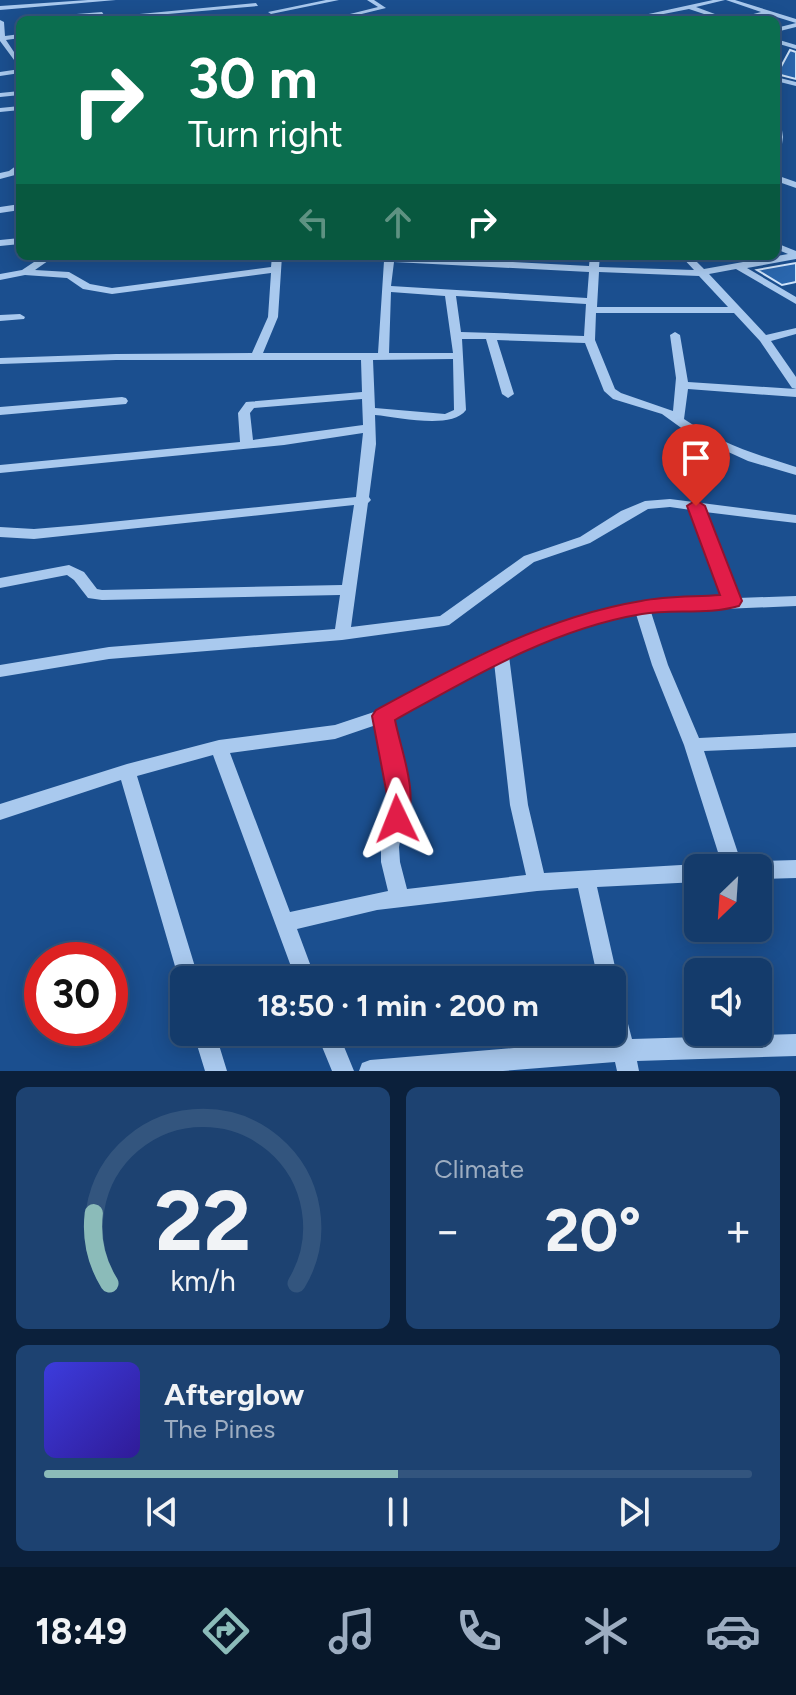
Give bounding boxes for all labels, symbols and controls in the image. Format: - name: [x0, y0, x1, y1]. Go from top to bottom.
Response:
- text: 30 m: [188, 45, 318, 112]
- icon: right: [56, 48, 160, 152]
- text: Turn right: [188, 113, 343, 156]
- icon: left: [292, 200, 336, 244]
- icon: ahead: [376, 200, 420, 244]
- icon: right: [460, 200, 504, 244]
- pin: [662, 424, 730, 506]
- icon: arrive: [674, 436, 718, 480]
- position arrow: [355, 777, 439, 861]
- north arrow: [684, 854, 772, 942]
- map controls: [684, 854, 772, 1046]
- speed limit sign: 30: [24, 942, 128, 1046]
- button: sound: [684, 958, 772, 1046]
- text: 18:50 · 1 min · 200 m: [257, 987, 539, 1024]
- text: Climate: [434, 1153, 524, 1185]
- text: 22: [155, 1171, 251, 1271]
- text: 20°: [545, 1194, 641, 1266]
- text: −: [434, 1204, 461, 1257]
- text: +: [725, 1204, 752, 1257]
- text: km/h: [170, 1264, 236, 1298]
- text: Afterglow: [164, 1376, 304, 1413]
- text: The Pines: [164, 1413, 275, 1445]
- icon: previous: [140, 1490, 184, 1534]
- icon: pause: [376, 1490, 420, 1534]
- icon: next: [612, 1490, 656, 1534]
- icon: directions: [198, 1603, 254, 1659]
- icon: music: [324, 1603, 380, 1659]
- icon: phone: [451, 1603, 507, 1659]
- icon: climate: [578, 1603, 634, 1659]
- icon: car: [705, 1603, 761, 1659]
- text: 18:49: [35, 1610, 127, 1653]

